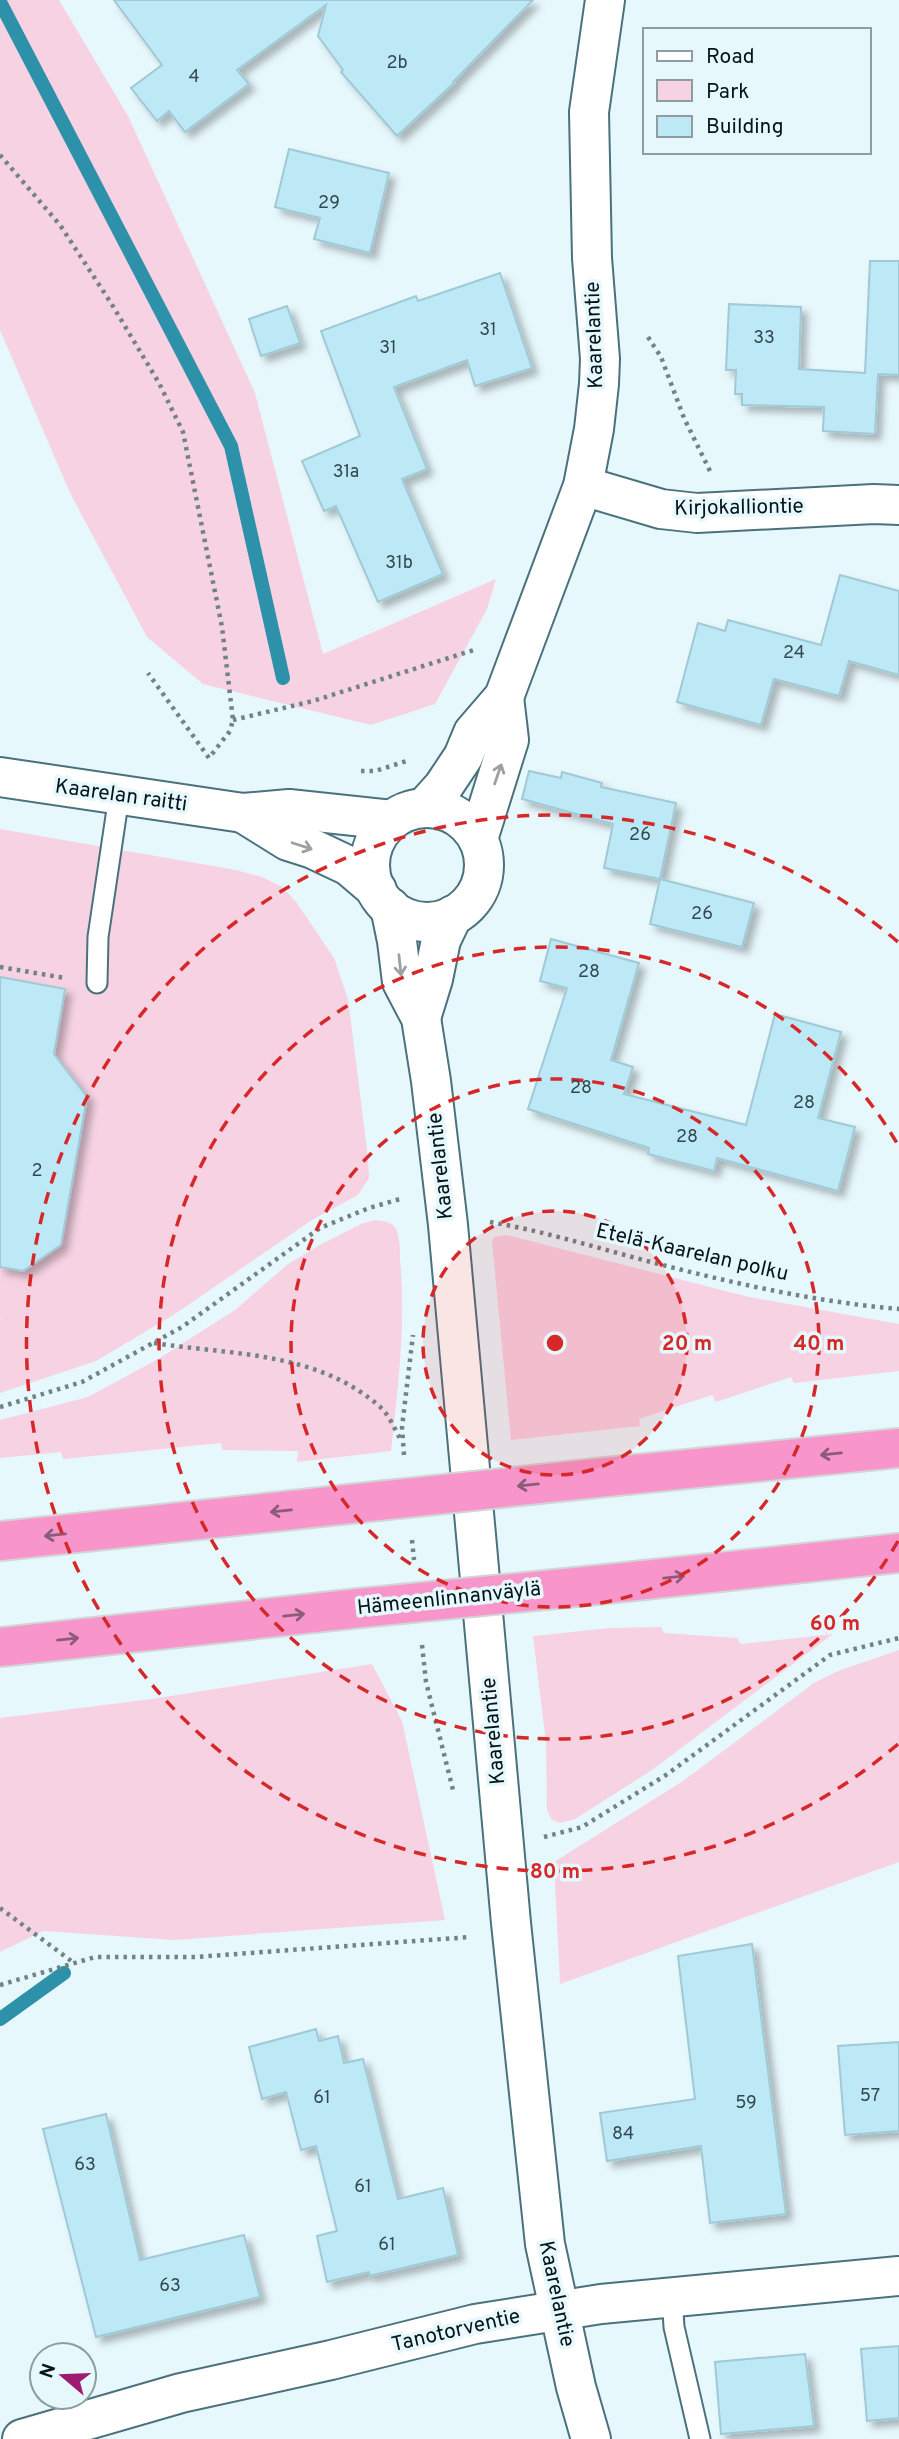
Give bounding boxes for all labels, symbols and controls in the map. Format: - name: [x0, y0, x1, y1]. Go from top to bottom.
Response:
- legend: [643, 28, 871, 154]
- text: Road: [706, 44, 755, 71]
- house number: 2b: [386, 52, 408, 75]
- house number: 4: [188, 66, 200, 89]
- text: Park: [706, 79, 749, 106]
- text: Building: [706, 114, 784, 141]
- house number: 29: [318, 192, 340, 215]
- street label: Kaarelantie: [580, 281, 610, 389]
- house number: 31: [479, 319, 497, 342]
- house number: 33: [753, 327, 775, 350]
- house number: 31: [379, 337, 397, 360]
- house number: 31a: [333, 461, 359, 484]
- street label: Kirjokalliontie: [674, 493, 804, 523]
- house number: 31b: [385, 552, 413, 575]
- house number: 24: [783, 642, 805, 665]
- one-way arrow: [493, 763, 505, 785]
- street label: Kaarelan raitti: [53, 773, 189, 819]
- house number: 26: [629, 824, 651, 847]
- one-way arrow: [291, 841, 313, 853]
- house number: 26: [691, 903, 713, 926]
- one-way arrow: [394, 953, 407, 976]
- house number: 28: [578, 961, 600, 984]
- house number: 28: [570, 1077, 592, 1100]
- house number: 28: [793, 1092, 815, 1115]
- street label: Kaarelantie: [422, 1111, 460, 1221]
- house number: 28: [676, 1126, 698, 1149]
- house number: 2: [31, 1160, 43, 1183]
- street label: Etelä-Kaarelan polku: [593, 1218, 791, 1288]
- centre of rings: [543, 1331, 567, 1355]
- text: 20 m: [662, 1331, 712, 1358]
- text: 40 m: [794, 1331, 844, 1358]
- one-way arrow: [820, 1448, 843, 1461]
- one-way arrow: [517, 1479, 540, 1492]
- one-way arrow: [270, 1504, 293, 1517]
- one-way arrow: [44, 1528, 67, 1541]
- one-way arrow: [663, 1570, 685, 1583]
- street label: Hämeenlinnanväylä: [356, 1576, 542, 1622]
- one-way arrow: [282, 1609, 305, 1622]
- text: 60 m: [810, 1611, 860, 1638]
- one-way arrow: [56, 1633, 79, 1646]
- street label: Kaarelantie: [476, 1676, 512, 1786]
- text: 80 m: [530, 1859, 580, 1886]
- house number: 57: [860, 2085, 880, 2108]
- house number: 61: [313, 2087, 331, 2110]
- house number: 59: [735, 2092, 757, 2115]
- house number: 84: [612, 2123, 634, 2146]
- house number: 63: [74, 2154, 96, 2177]
- house number: 61: [354, 2176, 372, 2199]
- house number: 61: [378, 2234, 396, 2257]
- street label: Kaarelantie: [532, 2239, 580, 2349]
- house number: 63: [159, 2275, 181, 2298]
- street label: Tanotorventie: [389, 2303, 523, 2359]
- north arrow: [28, 2341, 98, 2411]
- text: N: [35, 2361, 62, 2381]

